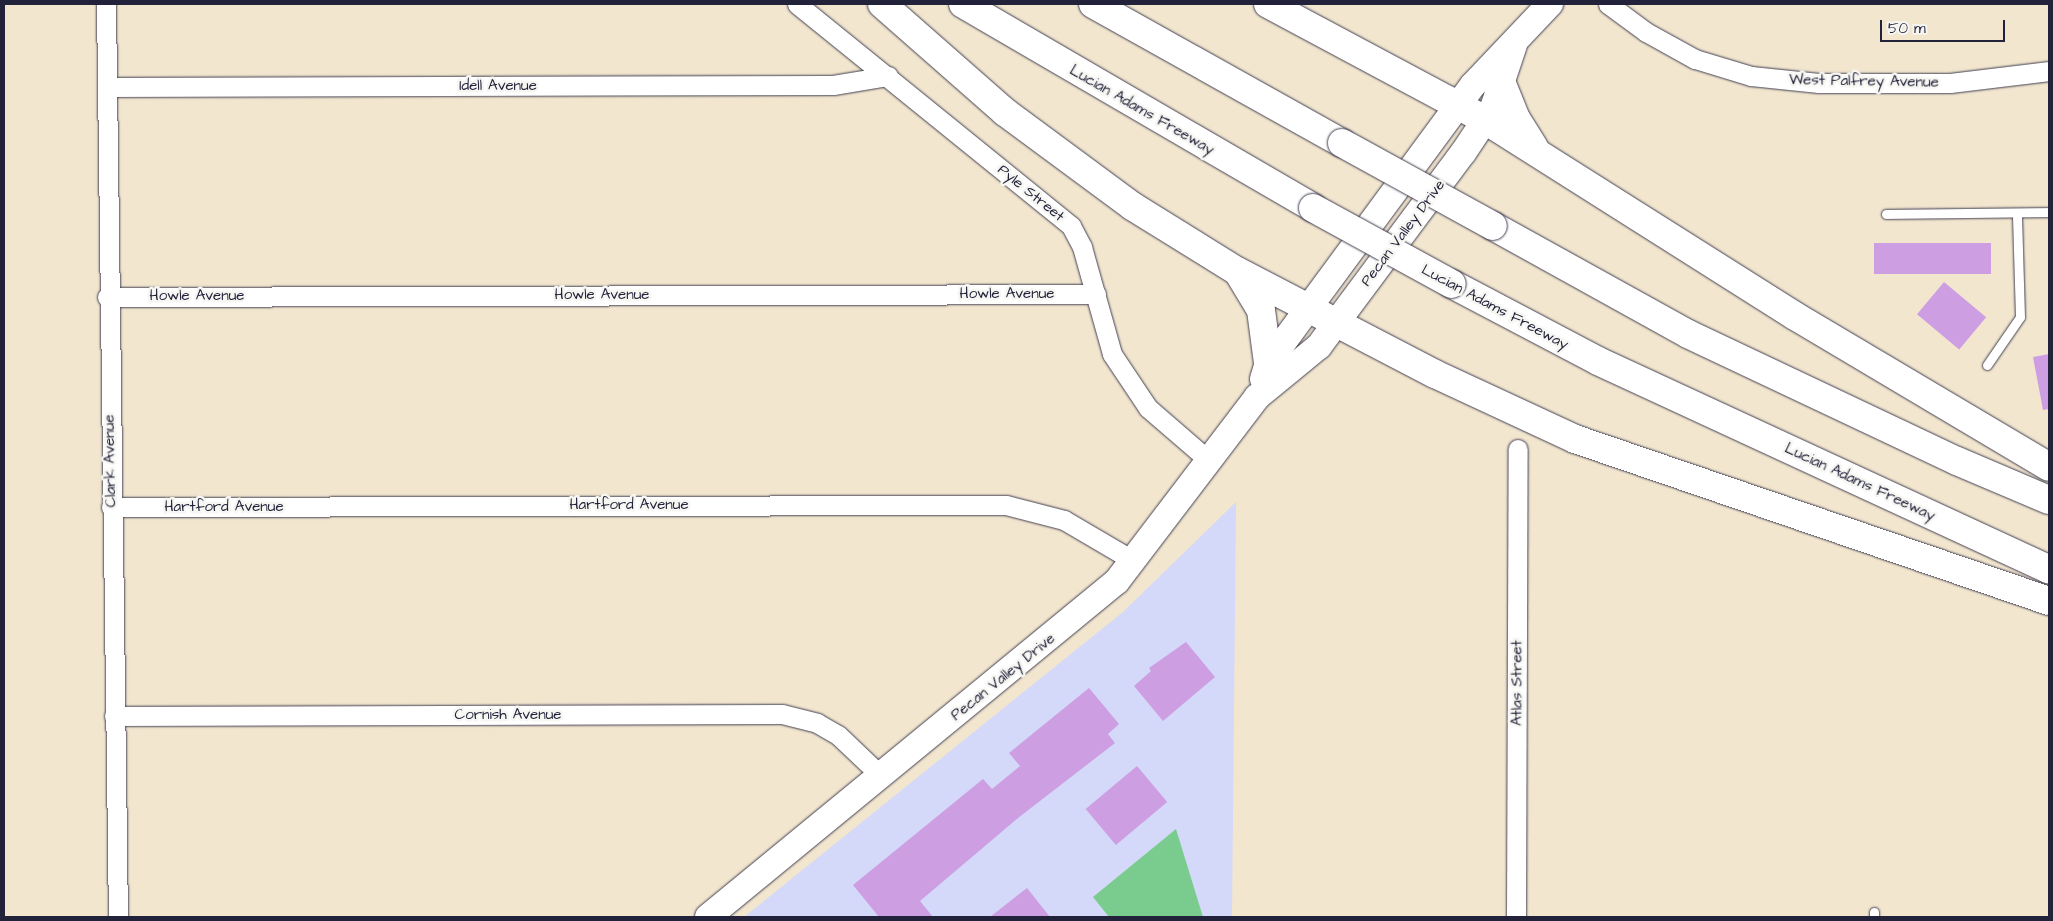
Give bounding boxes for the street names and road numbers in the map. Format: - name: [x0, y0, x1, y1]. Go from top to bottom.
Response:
- street label: Lucian Adams Freeway: [1067, 61, 1217, 159]
- street label: West Palfrey Avenue: [1789, 71, 1939, 91]
- street label: Idell Avenue: [459, 77, 537, 95]
- street label: Pyle Street: [994, 161, 1068, 225]
- street label: Pecan Valley Drive: [1357, 176, 1449, 290]
- street label: Lucian Adams Freeway: [1418, 261, 1572, 353]
- street label: Howle Avenue: [960, 285, 1054, 303]
- street label: Howle Avenue: [555, 286, 649, 304]
- street label: Howle Avenue: [150, 287, 244, 305]
- street label: Clark Avenue: [100, 414, 120, 508]
- street label: Lucian Adams Freeway: [1782, 439, 1938, 525]
- street label: Hartford Avenue: [569, 496, 689, 514]
- street label: Hartford Avenue: [164, 498, 284, 516]
- street label: Pecan Valley Drive: [947, 630, 1059, 724]
- street label: Atlas Street: [1508, 640, 1526, 726]
- street label: Cornish Avenue: [455, 706, 561, 724]

